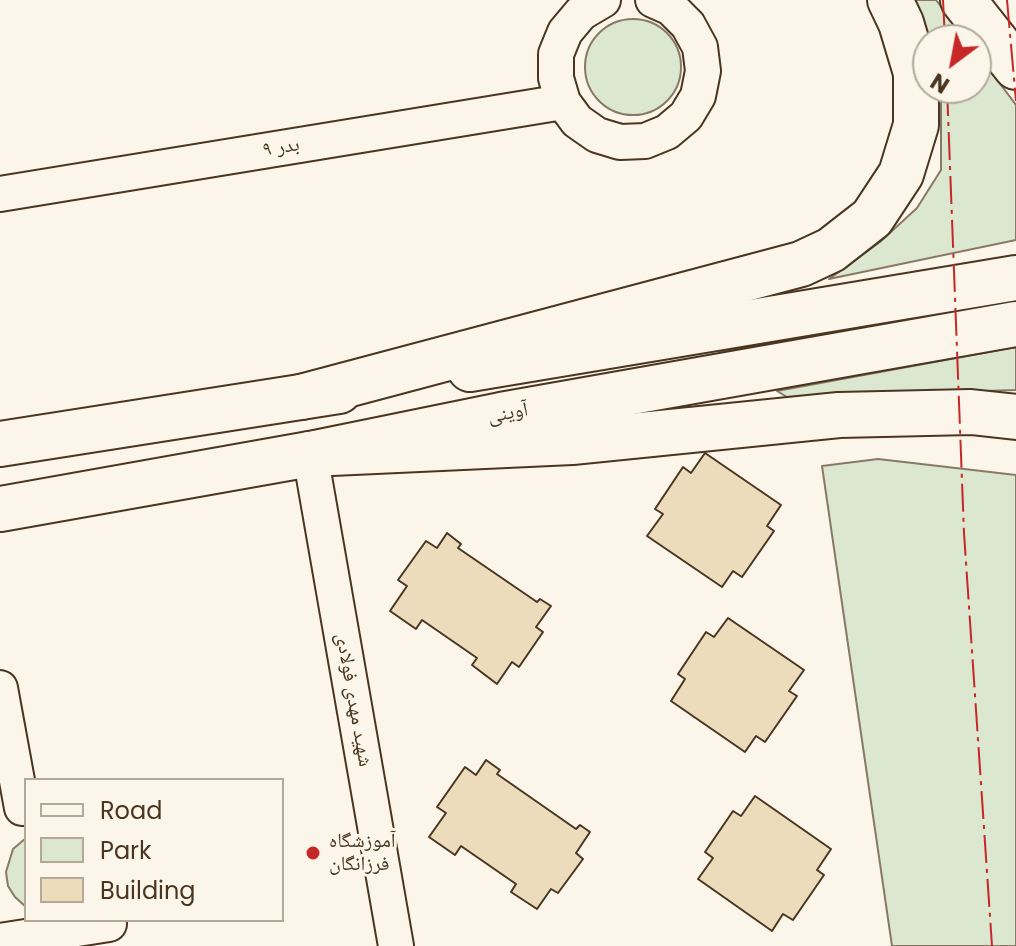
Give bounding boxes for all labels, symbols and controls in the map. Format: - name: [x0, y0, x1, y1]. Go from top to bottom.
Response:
- north arrow: [912, 24, 992, 104]
- text: N: [925, 66, 955, 101]
- street label: بدر ۹: [261, 133, 301, 163]
- street label: آوینی: [486, 398, 530, 430]
- street label: شهید مهدی فولادی: [329, 631, 377, 769]
- legend: [24, 778, 284, 922]
- text: Road: [100, 794, 162, 827]
- place label: آموزشگاه فرزانگان: [329, 830, 396, 877]
- text: Park: [100, 834, 151, 867]
- marker: آموزشگاه فرزانگان: [304, 844, 322, 862]
- text: Building: [100, 874, 196, 907]

